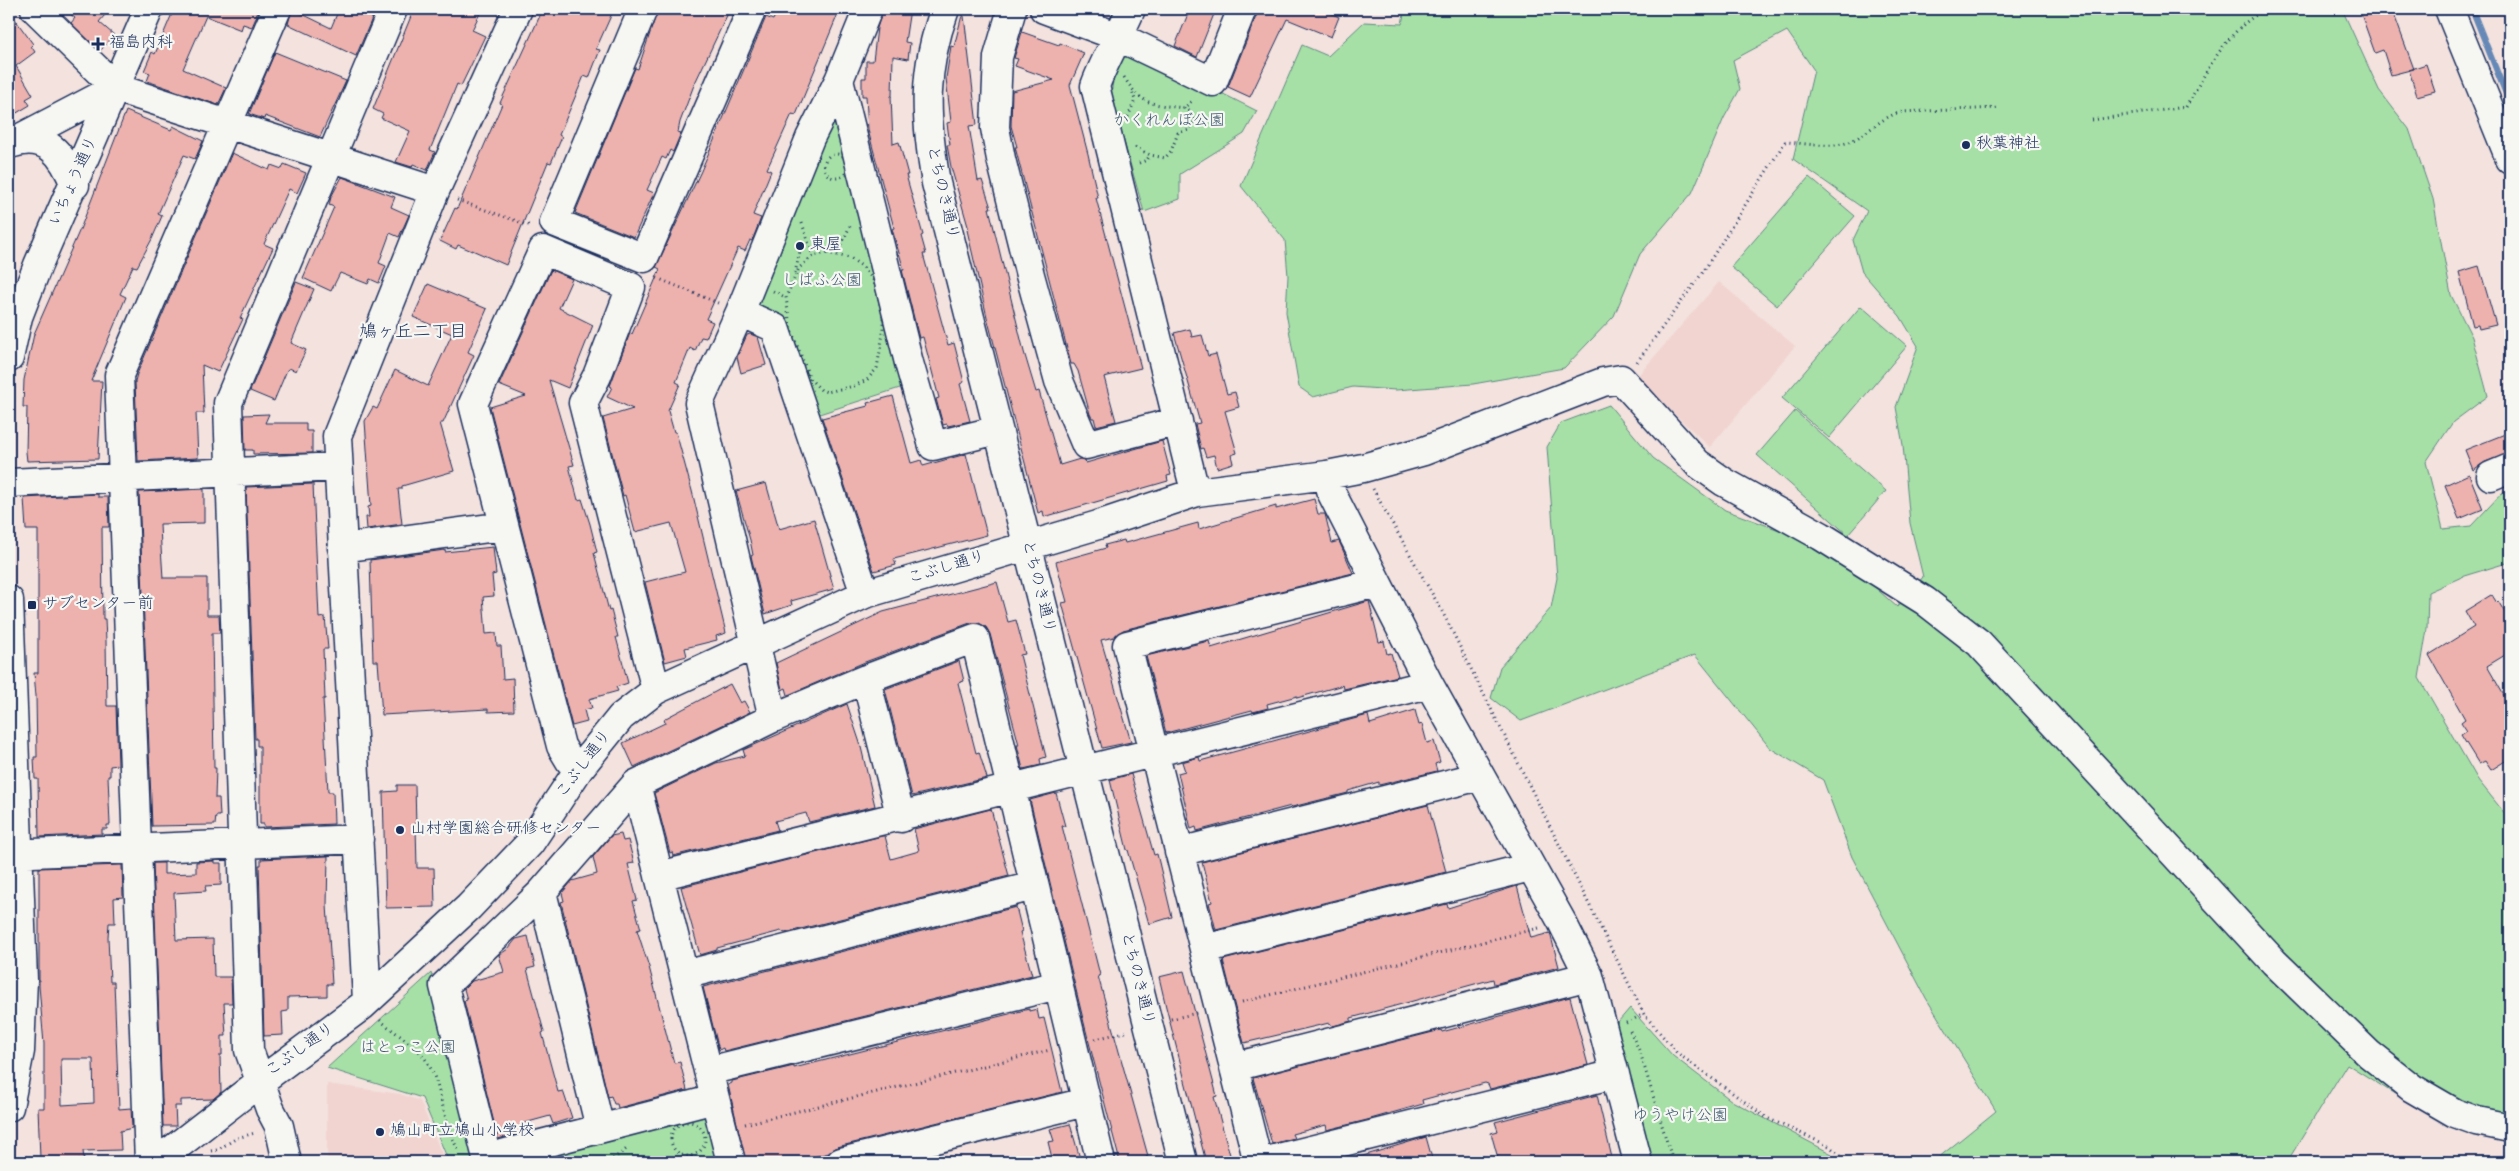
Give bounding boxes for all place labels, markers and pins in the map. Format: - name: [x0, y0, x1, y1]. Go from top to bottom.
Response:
- place label: 福島内科: [109, 33, 173, 54]
- marker: 福島内科: [91, 37, 105, 51]
- place label: 秋葉神社: [1976, 135, 2040, 155]
- marker: 秋葉神社: [1960, 139, 1972, 151]
- place label: 東屋: [810, 235, 842, 256]
- marker: 東屋: [794, 240, 806, 252]
- place label: サブセンター前: [42, 595, 153, 615]
- marker: サブセンター前: [26, 599, 38, 611]
- place label: 山村学園総合研修センター: [410, 820, 601, 840]
- marker: 山村学園総合研修センター: [394, 824, 406, 836]
- place label: 鳩山町立鳩山小学校: [390, 1121, 534, 1142]
- marker: 鳩山町立鳩山小学校: [374, 1126, 386, 1138]

